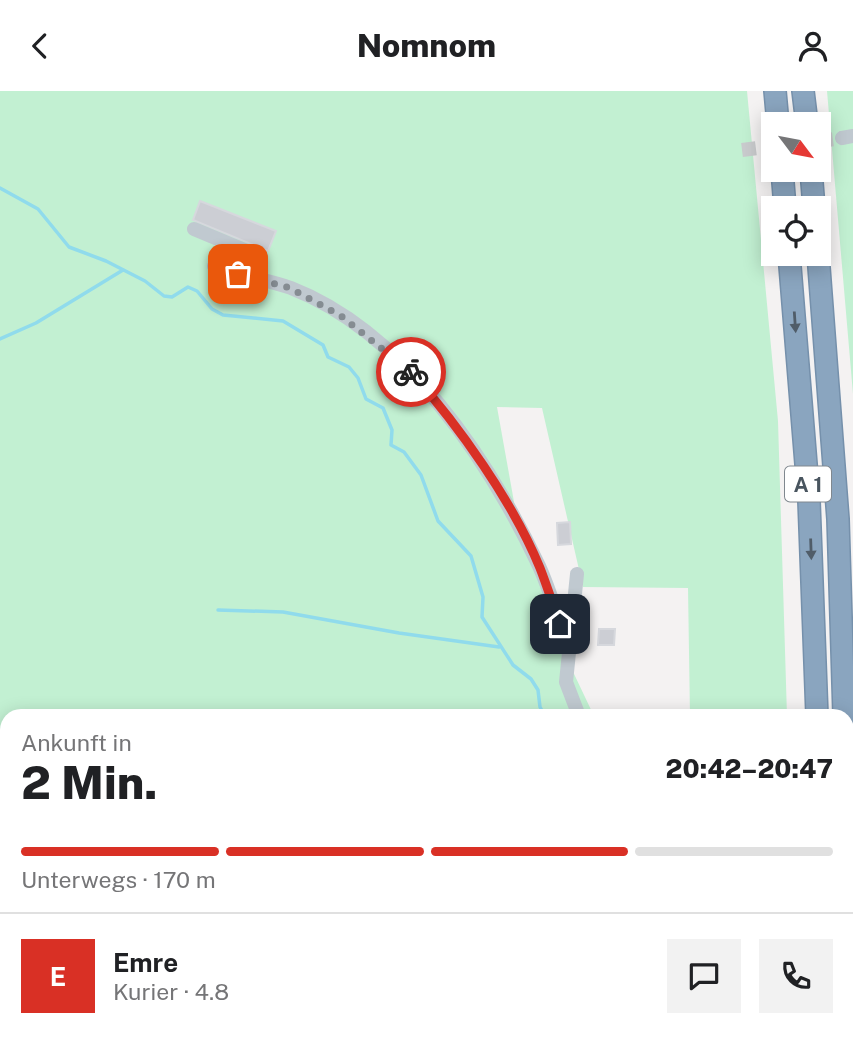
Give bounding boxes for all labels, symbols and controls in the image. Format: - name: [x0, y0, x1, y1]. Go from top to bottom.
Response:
- icon: back: [21, 27, 59, 65]
- text: Nomnom: [357, 27, 496, 64]
- icon: person: [794, 27, 832, 65]
- north arrow: [761, 112, 831, 182]
- map controls: [761, 112, 831, 266]
- button: locate: [761, 196, 831, 266]
- pin: [208, 244, 268, 304]
- icon: bag: [219, 255, 257, 293]
- one-way arrow: [790, 311, 801, 333]
- courier: [376, 337, 446, 407]
- icon: bike: [392, 353, 430, 391]
- road number: A 1: [785, 467, 831, 501]
- one-way arrow: [805, 538, 816, 560]
- pin: [530, 594, 590, 654]
- icon: home: [541, 605, 579, 643]
- text: Ankunft in: [21, 729, 132, 756]
- text: 20:42–20:47: [666, 753, 833, 784]
- text: 2 Min.: [21, 755, 158, 809]
- text: Unterwegs · 170 m: [21, 866, 216, 893]
- button: chat: [667, 939, 741, 1013]
- button: phone: [759, 939, 833, 1013]
- text: Emre: [113, 947, 178, 978]
- text: E: [50, 961, 66, 992]
- text: Kurier · 4.8: [113, 978, 229, 1005]

